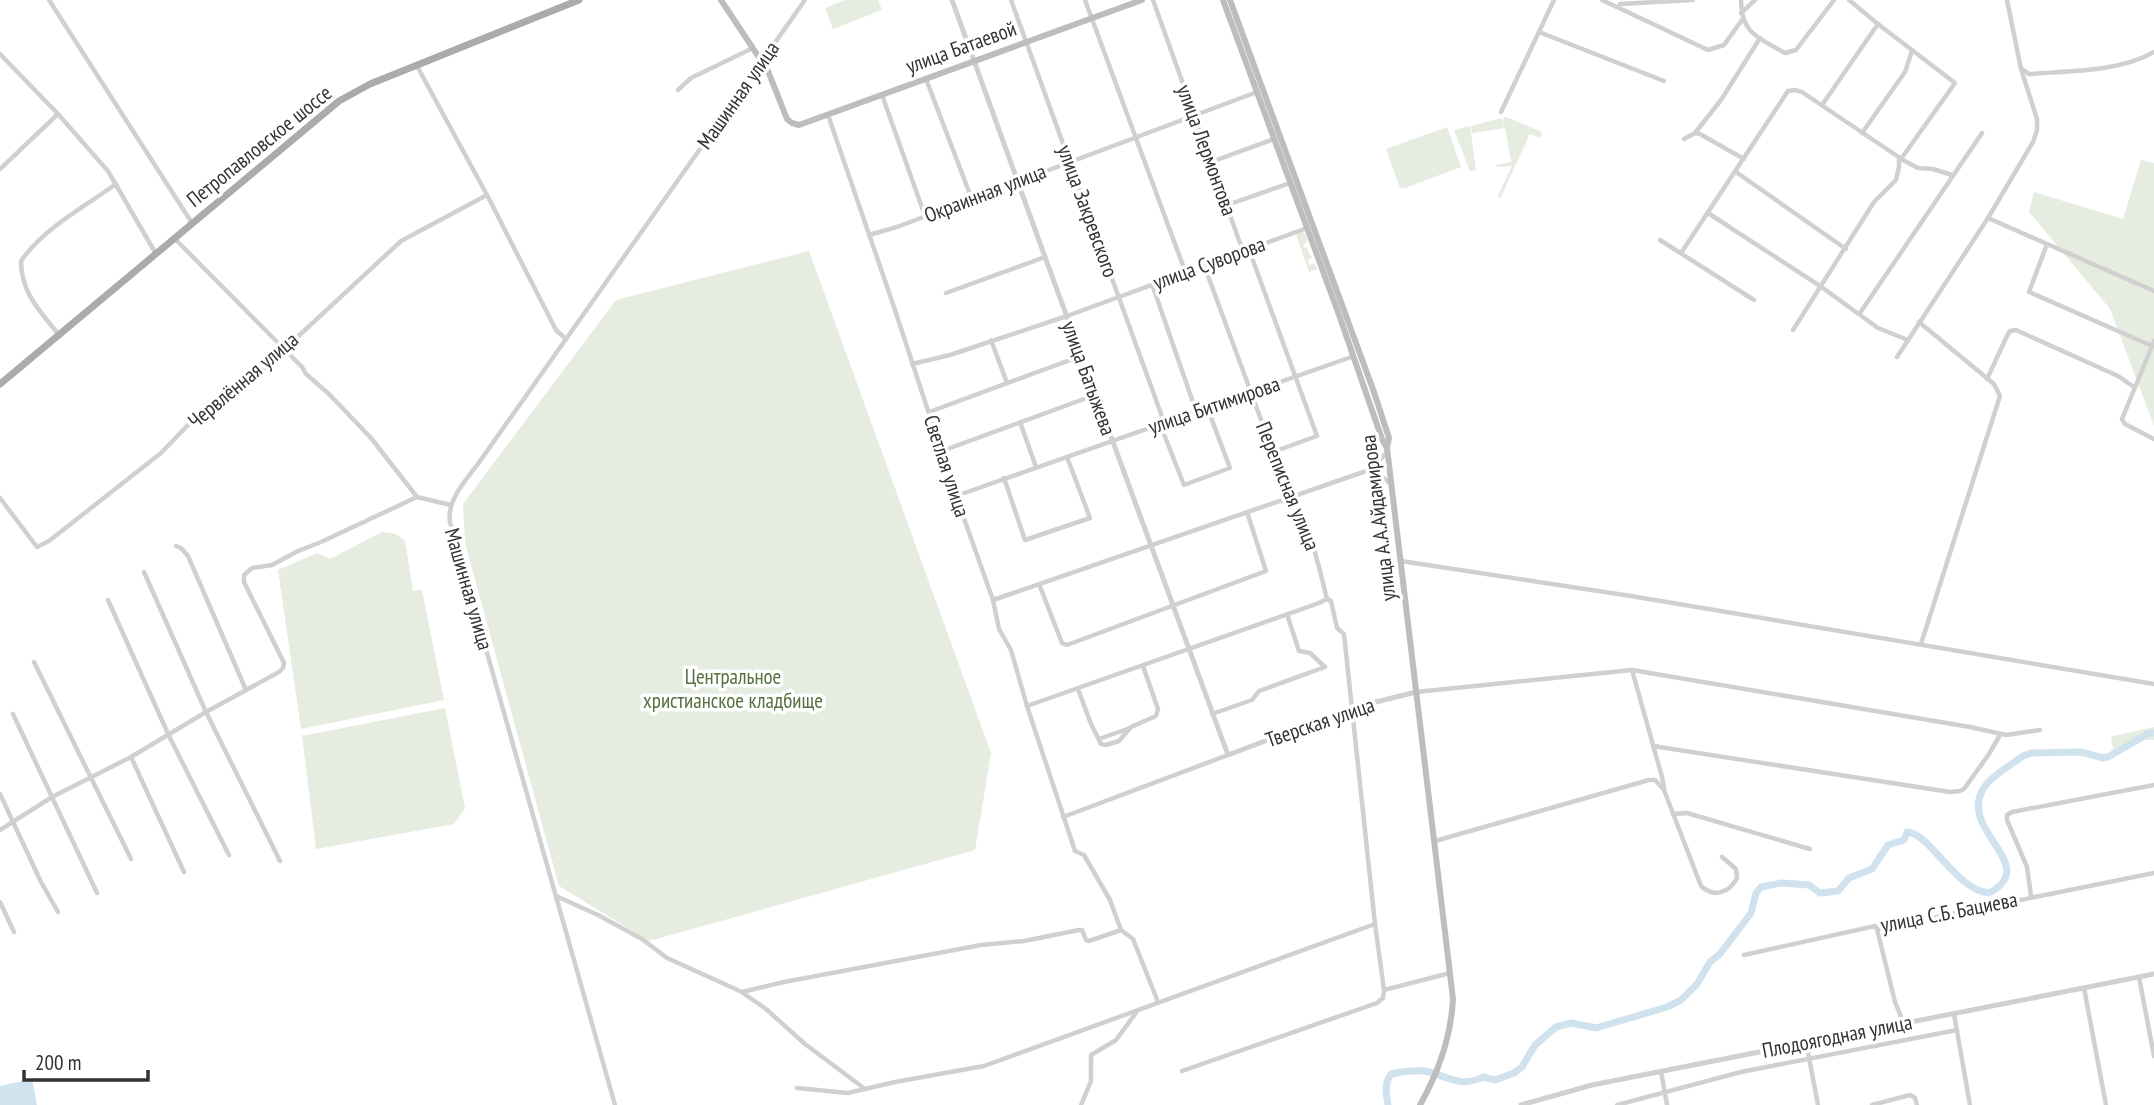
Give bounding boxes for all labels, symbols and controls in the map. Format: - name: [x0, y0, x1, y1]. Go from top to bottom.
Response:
- street label: улица Батаевой: [902, 15, 1020, 79]
- street label: Машинная улица: [691, 36, 785, 154]
- street label: Петропавловское шоссе: [181, 79, 337, 213]
- street label: улица Лермонтова: [1171, 81, 1243, 219]
- street label: улица Закревского: [1052, 141, 1124, 281]
- street label: Окраинная улица: [920, 157, 1050, 229]
- street label: улица Суворова: [1149, 230, 1269, 296]
- street label: улица Батыжева: [1056, 317, 1122, 439]
- street label: Червлённая улица: [182, 326, 304, 434]
- street label: улица Битимирова: [1145, 370, 1283, 440]
- street label: Светлая улица: [918, 412, 976, 520]
- street label: Переписная улица: [1250, 418, 1326, 554]
- street label: улица А.А.Айдамирова: [1354, 433, 1402, 603]
- street label: Машинная улица: [439, 525, 499, 653]
- park label: Центральное христианское кладбище: [643, 663, 823, 714]
- street label: Тверская улица: [1262, 691, 1378, 753]
- street label: улица С.Б. Бациева: [1878, 886, 2020, 938]
- street label: Плодоягодная улица: [1760, 1008, 1914, 1064]
- scale bar: [24, 1038, 149, 1082]
- text: 200 m: [35, 1049, 81, 1076]

